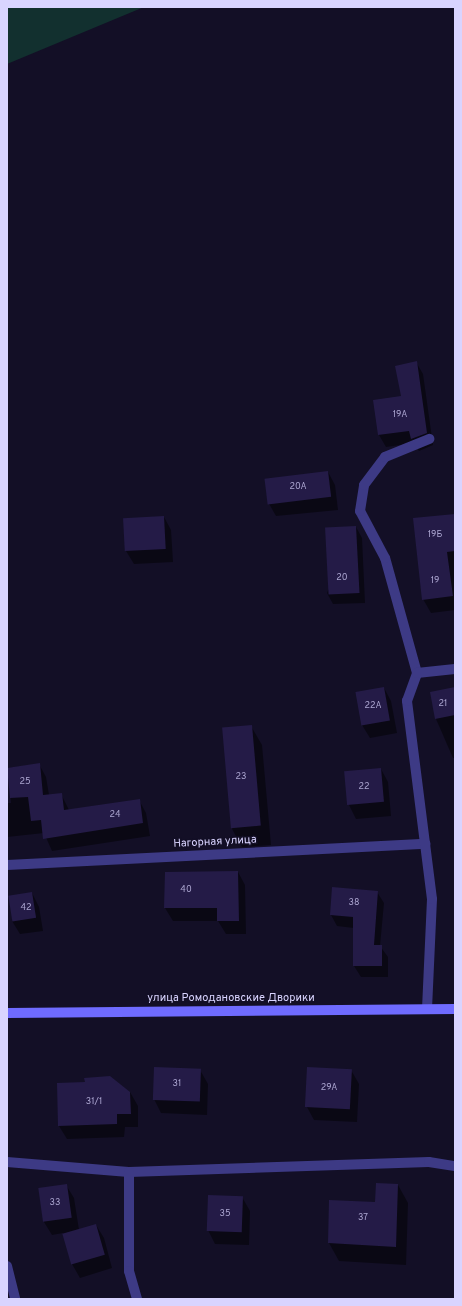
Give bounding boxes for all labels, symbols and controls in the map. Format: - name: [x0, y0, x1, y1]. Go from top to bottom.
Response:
- house number: 19А: [393, 410, 407, 420]
- house number: 20А: [289, 482, 307, 492]
- house number: 19Б: [428, 530, 442, 540]
- house number: 20: [336, 573, 348, 583]
- house number: 19: [431, 576, 439, 586]
- house number: 21: [439, 699, 447, 709]
- house number: 22А: [364, 701, 382, 711]
- house number: 23: [236, 772, 246, 782]
- house number: 25: [19, 777, 31, 787]
- house number: 22: [358, 782, 370, 792]
- house number: 24: [109, 810, 121, 820]
- street label: Нагорная улица: [173, 833, 257, 851]
- house number: 40: [180, 885, 192, 895]
- house number: 38: [349, 898, 359, 908]
- house number: 42: [20, 903, 32, 913]
- street label: улица Ромодановские Дворики: [147, 991, 315, 1005]
- house number: 31: [173, 1079, 181, 1089]
- house number: 29А: [321, 1083, 337, 1093]
- house number: 31/1: [86, 1097, 102, 1107]
- house number: 33: [50, 1198, 60, 1208]
- house number: 35: [219, 1209, 231, 1219]
- house number: 37: [358, 1213, 368, 1223]

